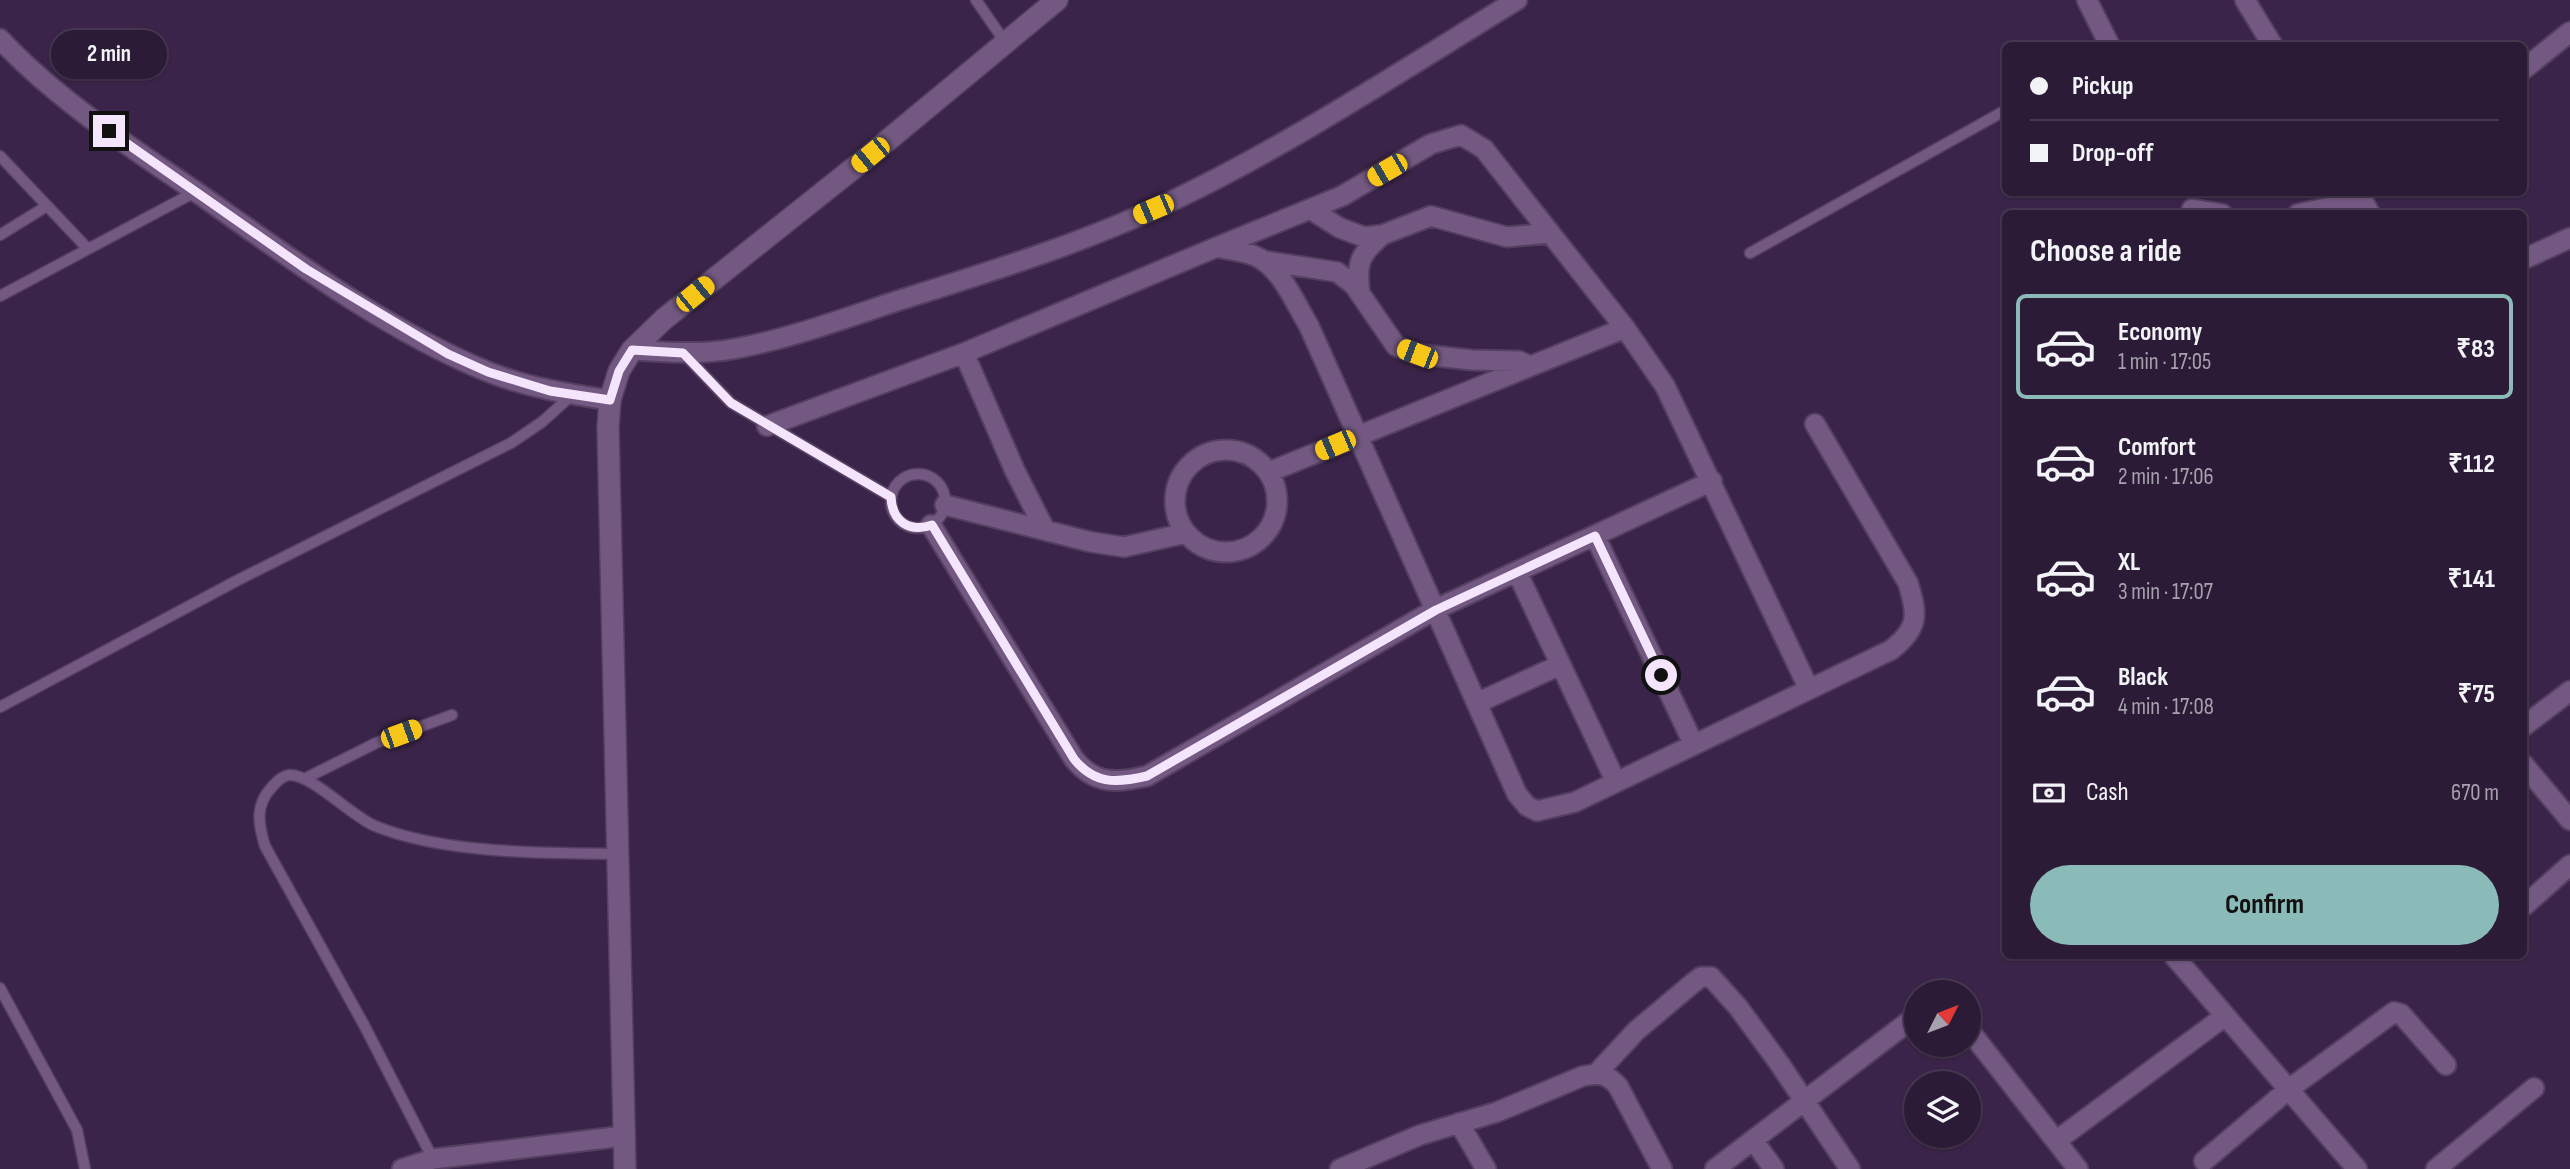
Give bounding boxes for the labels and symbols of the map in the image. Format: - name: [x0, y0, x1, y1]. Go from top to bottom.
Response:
- callout: 2 min: [51, 30, 167, 78]
- route end: [93, 115, 125, 147]
- car: [848, 134, 893, 176]
- car: [1364, 150, 1411, 190]
- car: [1130, 191, 1177, 227]
- car: [673, 273, 718, 315]
- car: [1394, 337, 1441, 371]
- car: [1312, 427, 1359, 463]
- route start: [1645, 659, 1677, 691]
- car: [378, 717, 425, 751]
- north arrow: [1904, 980, 1981, 1057]

